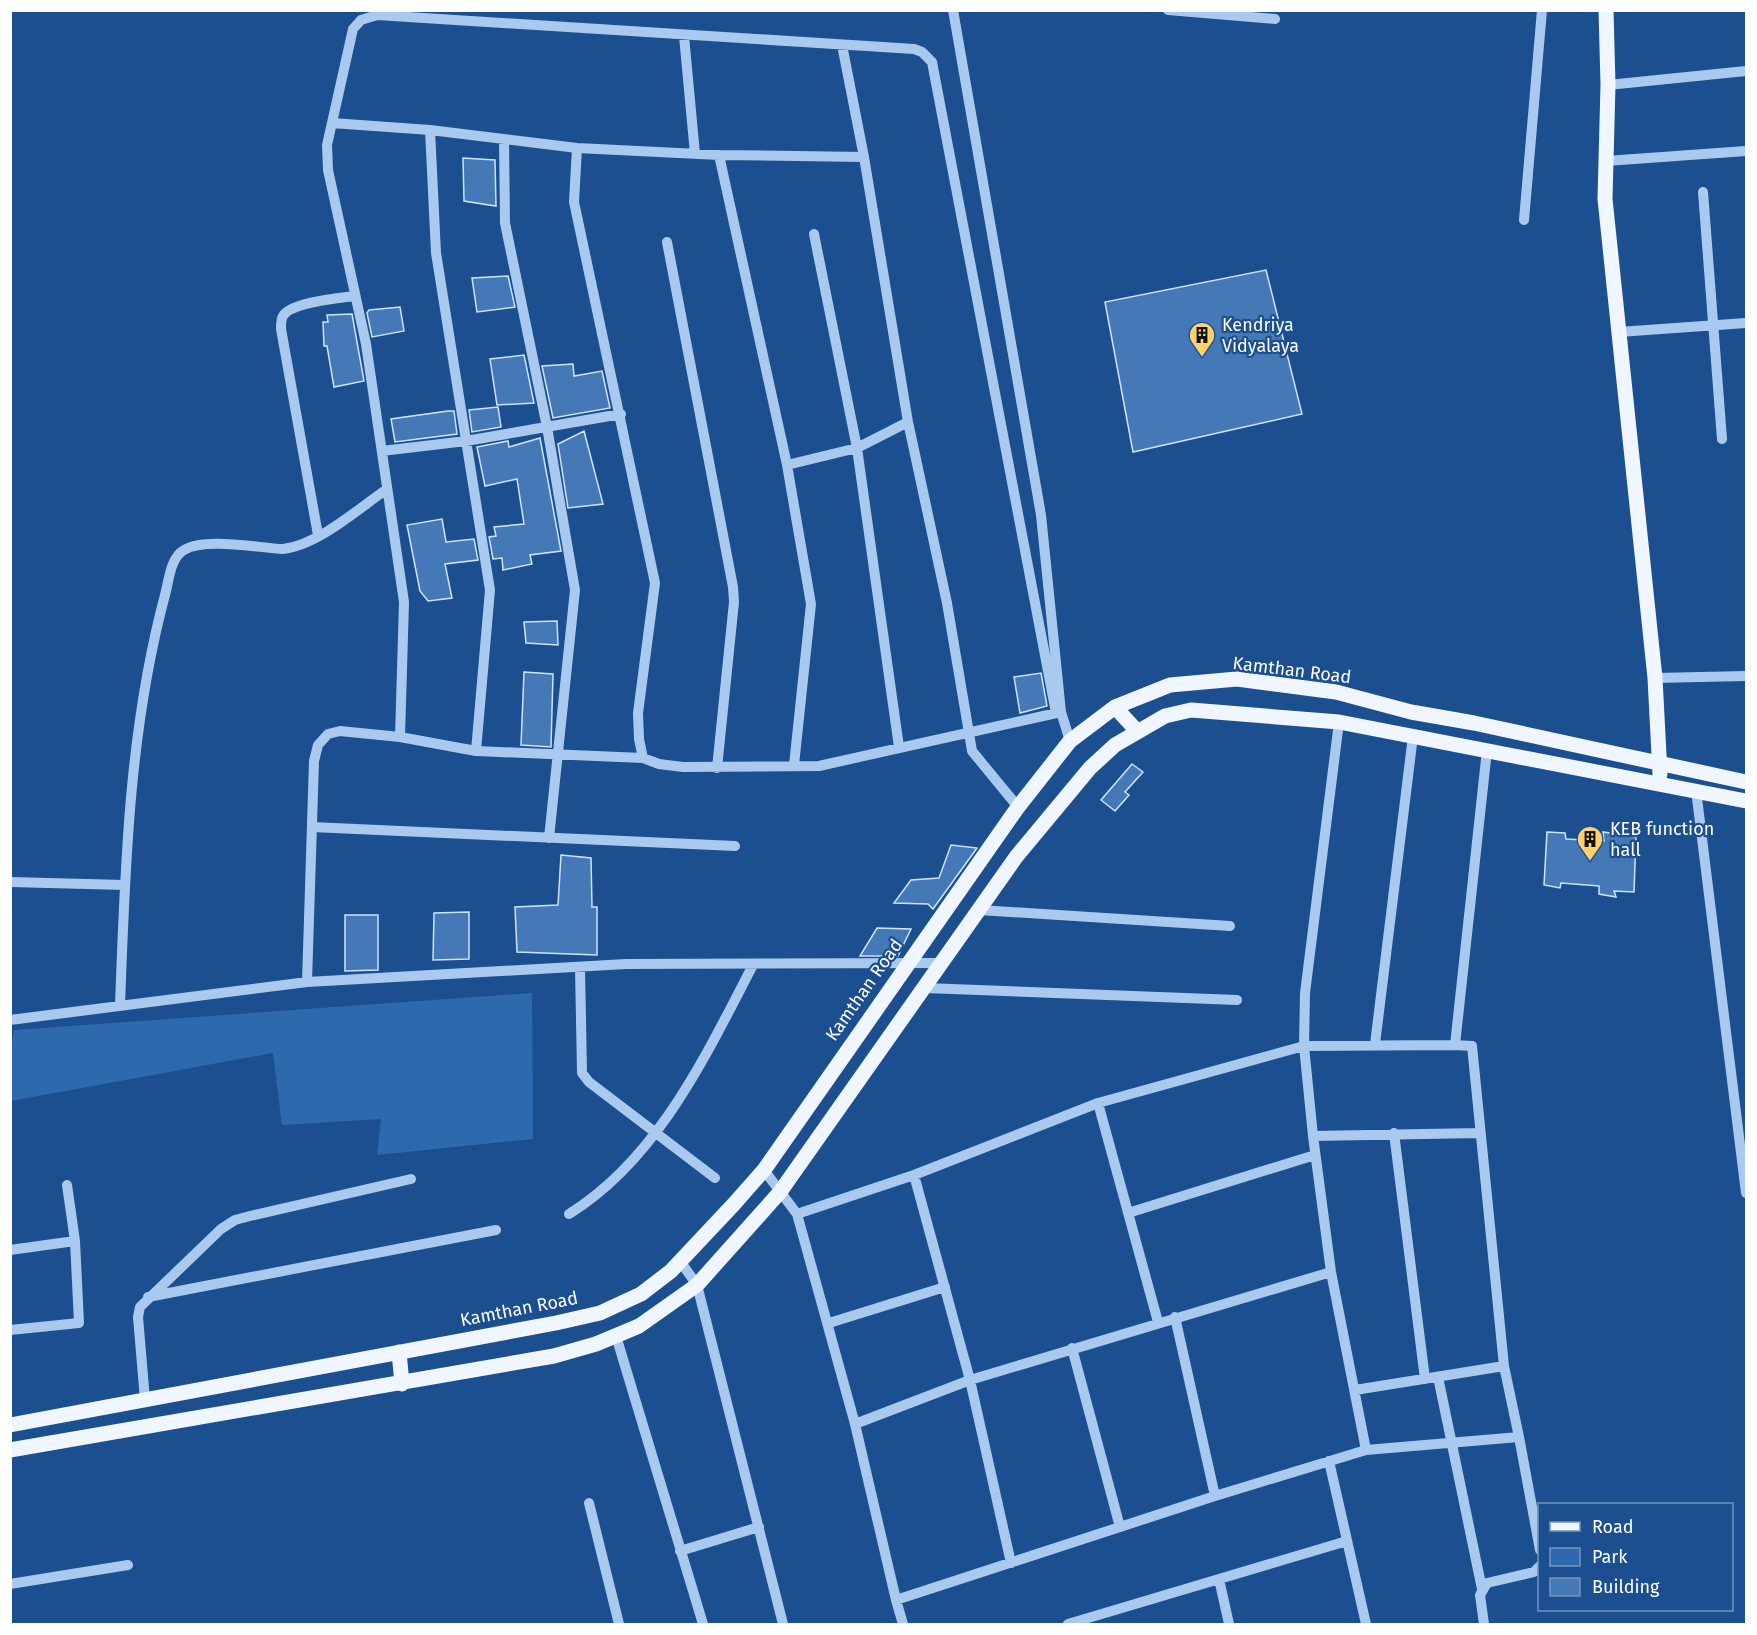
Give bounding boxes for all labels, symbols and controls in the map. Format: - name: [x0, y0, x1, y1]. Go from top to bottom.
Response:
- place label: Kendriya Vidyalaya: [1222, 314, 1299, 357]
- building icon: Kendriya Vidyalaya: [1187, 320, 1217, 358]
- street label: Kamthan Road: [1231, 652, 1353, 688]
- place label: KEB function hall: [1610, 818, 1714, 861]
- building icon: KEB function hall: [1575, 824, 1605, 862]
- street label: Kamthan Road: [821, 935, 907, 1045]
- street label: Kamthan Road: [458, 1287, 580, 1331]
- legend: [1538, 1503, 1733, 1611]
- text: Road: [1592, 1516, 1634, 1538]
- text: Park: [1592, 1546, 1628, 1568]
- text: Building: [1592, 1576, 1660, 1598]

